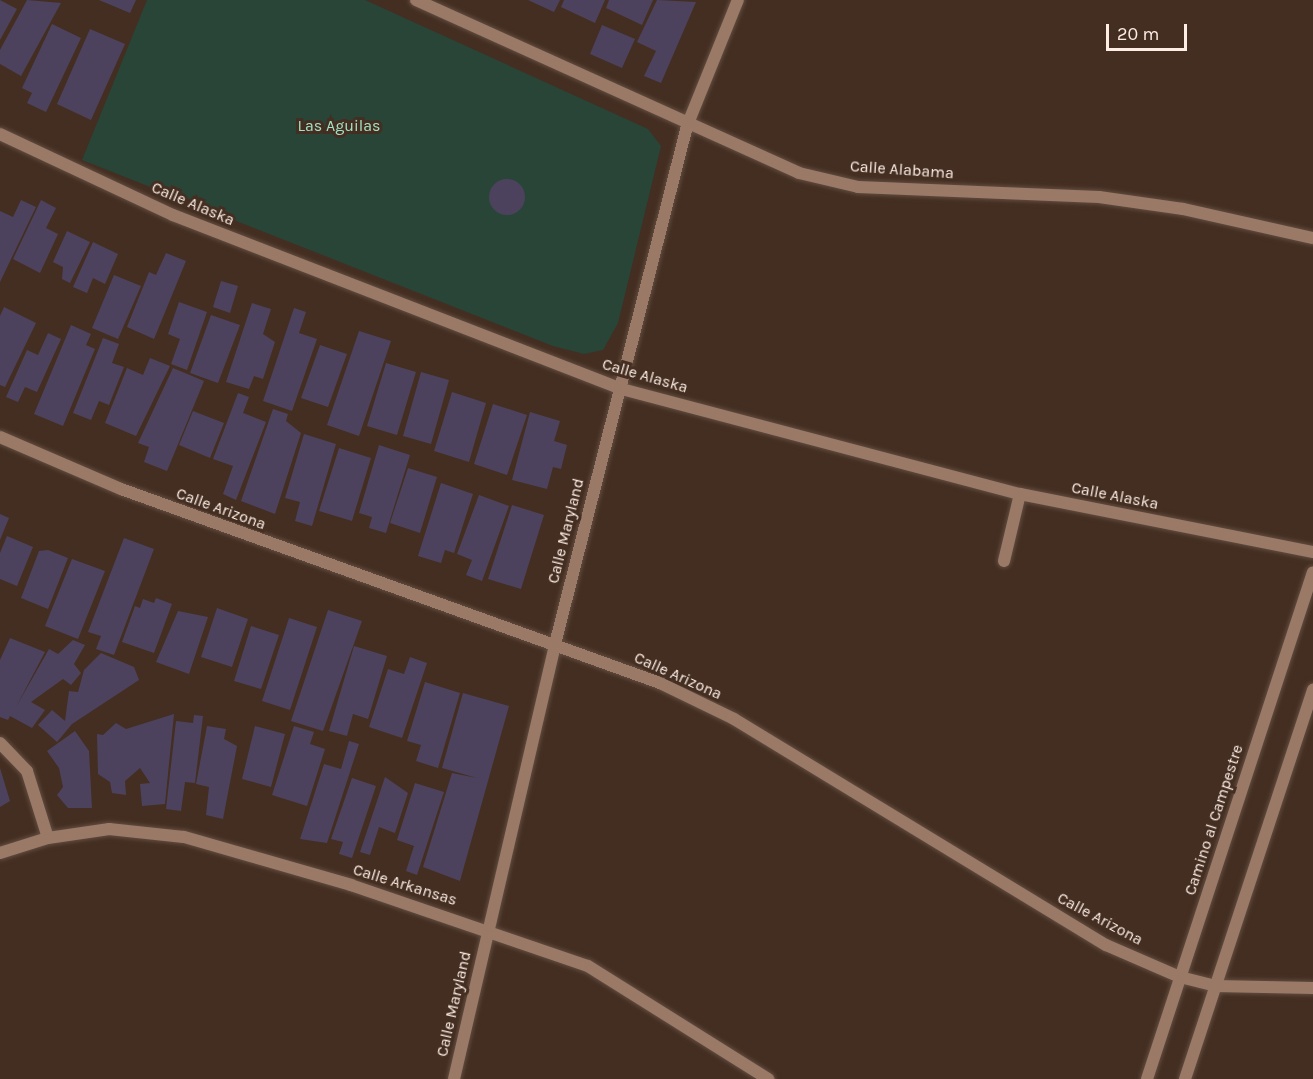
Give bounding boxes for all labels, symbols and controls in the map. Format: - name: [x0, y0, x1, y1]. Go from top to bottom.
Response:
- scale bar: [1109, 12, 1190, 50]
- text: 20 m: [1117, 23, 1159, 45]
- park label: Las Aguilas: [298, 116, 380, 136]
- street label: Calle Alabama: [849, 157, 955, 183]
- street label: Calle Alaska: [149, 178, 237, 230]
- street label: Calle Alaska: [600, 355, 690, 397]
- street label: Calle Maryland: [544, 476, 588, 586]
- street label: Calle Alaska: [1070, 478, 1160, 514]
- street label: Calle Arizona: [173, 484, 269, 534]
- street label: Calle Arizona: [631, 648, 725, 704]
- street label: Camino al Campestre: [1181, 742, 1247, 898]
- street label: Calle Arkansas: [351, 860, 459, 910]
- street label: Calle Arizona: [1054, 888, 1146, 950]
- street label: Calle Maryland: [433, 949, 475, 1059]

